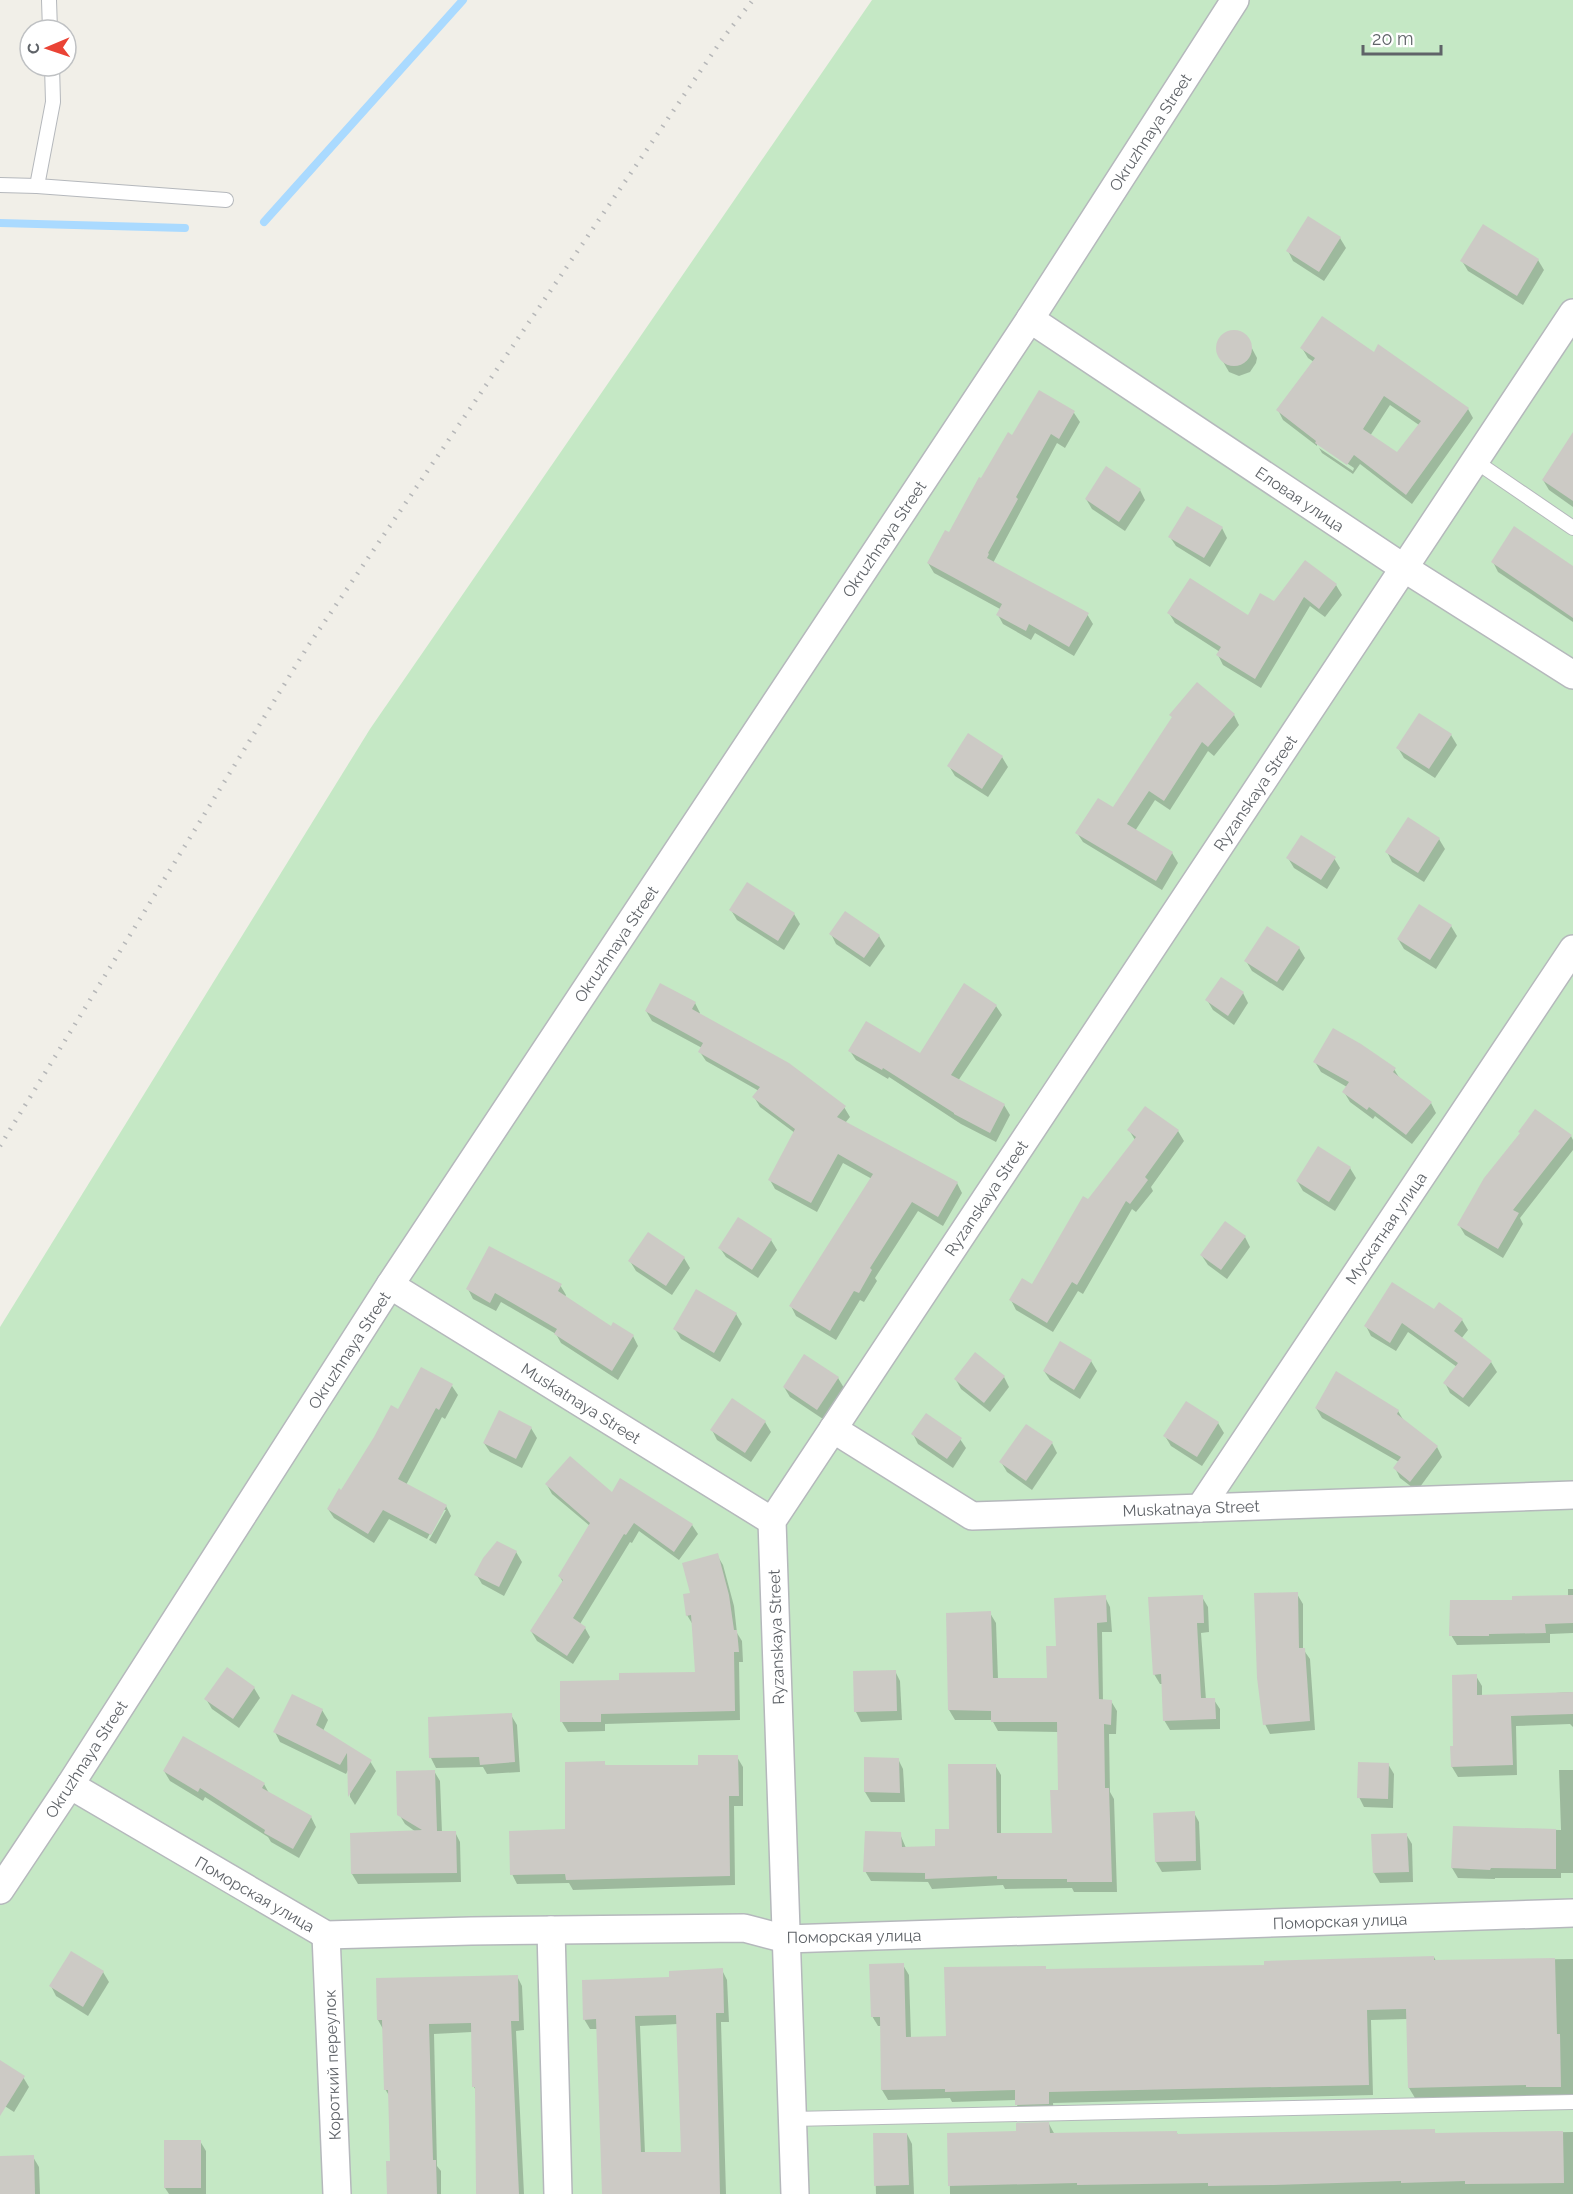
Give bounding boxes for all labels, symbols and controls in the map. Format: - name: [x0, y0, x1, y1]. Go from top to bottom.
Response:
- north arrow: [18, 18, 78, 78]
- scale bar: [1363, 18, 1441, 56]
- text: 20 m: [1372, 28, 1414, 49]
- text: С: [24, 43, 43, 54]
- street label: Okruzhnaya Street: [1105, 69, 1196, 195]
- street label: Еловая улица: [1252, 463, 1348, 536]
- street label: Okruzhnaya Street: [838, 477, 931, 601]
- street label: Ryzanskaya Street: [1210, 731, 1301, 855]
- street label: Okruzhnaya Street: [570, 882, 663, 1006]
- street label: Ryzanskaya Street: [941, 1136, 1032, 1260]
- street label: Мускатная улица: [1342, 1169, 1431, 1288]
- street label: Okruzhnaya Street: [304, 1287, 395, 1413]
- street label: Muskatnaya Street: [518, 1359, 644, 1448]
- street label: Muskatnaya Street: [1122, 1497, 1261, 1520]
- street label: Ryzanskaya Street: [765, 1568, 788, 1705]
- street label: Okruzhnaya Street: [41, 1696, 132, 1822]
- street label: Поморская улица: [192, 1853, 318, 1936]
- street label: Поморская улица: [1272, 1910, 1408, 1933]
- street label: Поморская улица: [787, 1926, 921, 1947]
- street label: Короткий переулок: [320, 1989, 345, 2141]

